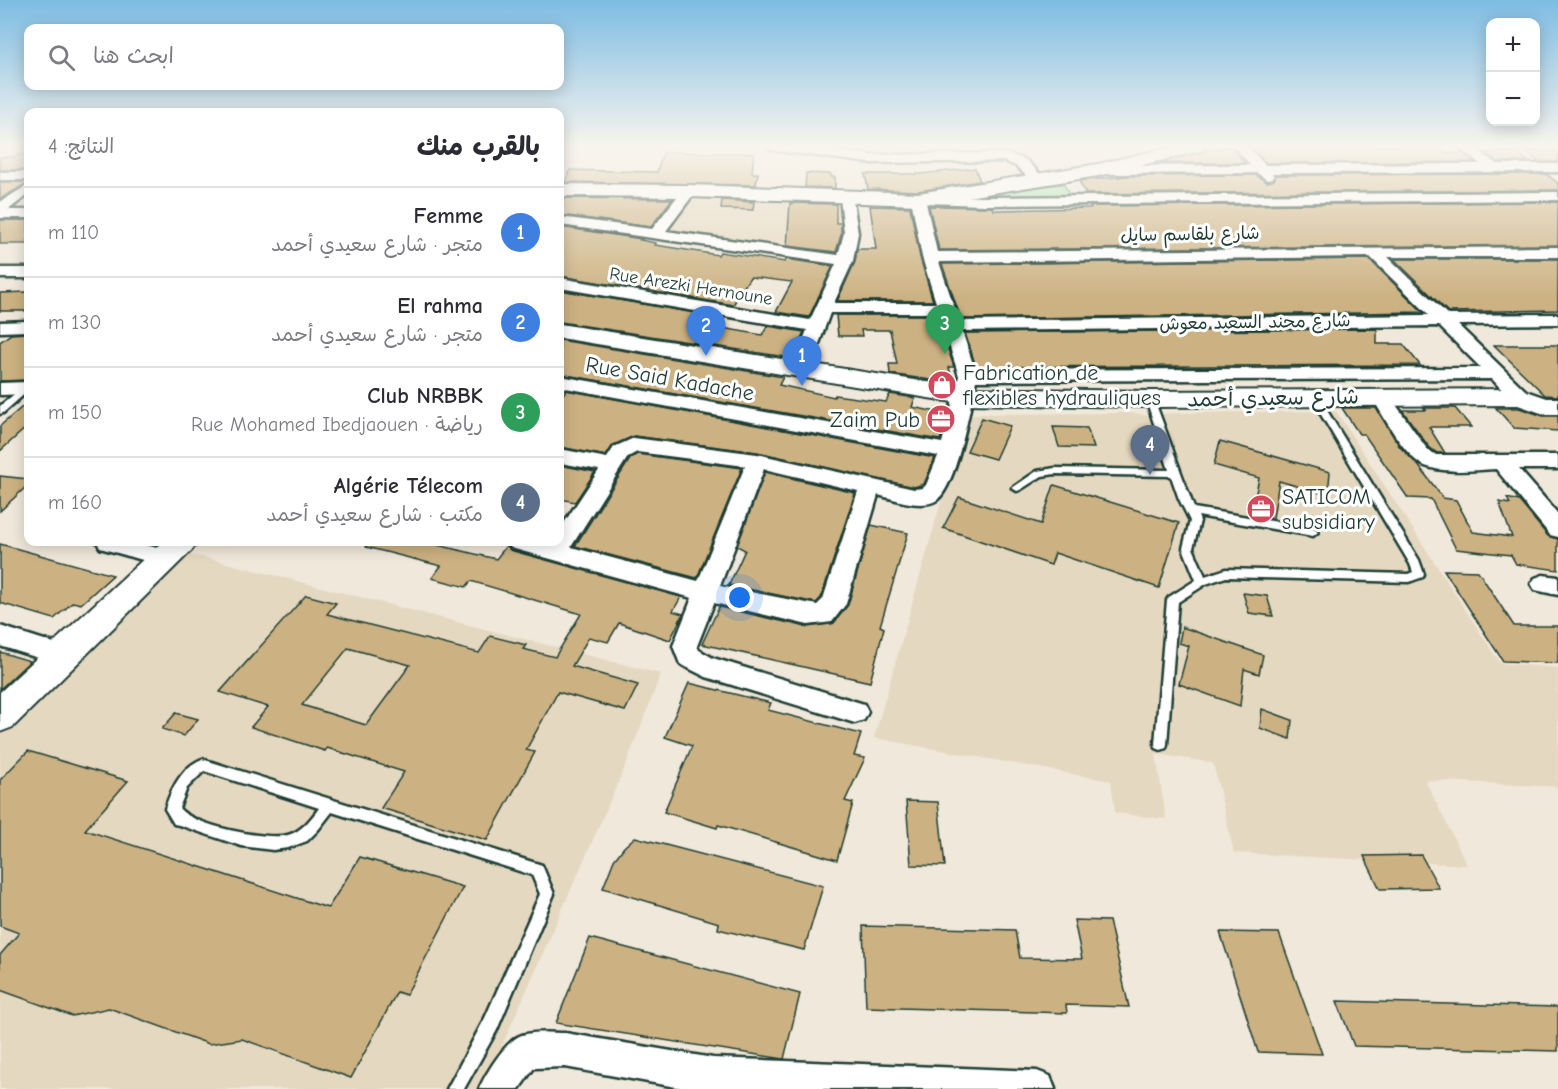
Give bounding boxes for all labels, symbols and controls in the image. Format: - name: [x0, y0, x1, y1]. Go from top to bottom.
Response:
- map controls: [1486, 18, 1540, 126]
- button: +: [1486, 18, 1540, 72]
- search box: [24, 24, 564, 90]
- icon: search: [45, 41, 78, 74]
- text: ابحث هنا: [93, 43, 174, 69]
- button: −: [1486, 72, 1540, 126]
- text: بالقرب منك: [417, 132, 540, 162]
- text: النتائج: 4: [48, 135, 114, 158]
- text: Femme: [414, 203, 483, 229]
- text: 110 m: [48, 221, 99, 244]
- text: 1: [517, 221, 524, 244]
- street label: شارع بلقاسم سايل: [1120, 223, 1260, 249]
- text: متجر · شارع سعيدي أحمد: [271, 233, 483, 256]
- street label: Rue Arezki Hernoune: [608, 263, 774, 310]
- text: El rahma: [397, 293, 483, 319]
- pin: 3: [926, 304, 964, 354]
- pin: 2: [686, 306, 726, 356]
- street label: شارع محند السعيد معوش: [1159, 310, 1351, 336]
- text: 130 m: [48, 311, 101, 334]
- text: 2: [516, 311, 525, 334]
- text: متجر · شارع سعيدي أحمد: [271, 323, 483, 346]
- pin: 1: [782, 336, 822, 386]
- street label: Rue Said Kadache: [584, 351, 756, 407]
- place label: Fabrication de flexibles hydrauliques: [962, 360, 1161, 411]
- shop icon: Fabrication de flexibles hydrauliques: [926, 369, 958, 401]
- text: Club NRBBK: [367, 383, 483, 409]
- street label: شارع سعيدي أحمد: [1187, 383, 1359, 415]
- text: 150 m: [48, 401, 102, 424]
- text: 3: [516, 401, 525, 424]
- office icon: Zaim Pub: [925, 403, 957, 435]
- place label: Zaim Pub: [830, 407, 920, 433]
- text: رياضة · Rue Mohamed Ibedjaouen: [191, 413, 483, 436]
- pin: 4: [1130, 426, 1170, 475]
- text: Algérie Télecom: [334, 473, 483, 499]
- place label: SATICOM subsidiary: [1282, 484, 1375, 535]
- text: 160 m: [48, 491, 102, 514]
- text: 4: [516, 491, 525, 514]
- office icon: SATICOM subsidiary: [1245, 493, 1277, 525]
- text: مكتب · شارع سعيدي أحمد: [266, 503, 483, 526]
- your location: [725, 583, 754, 612]

